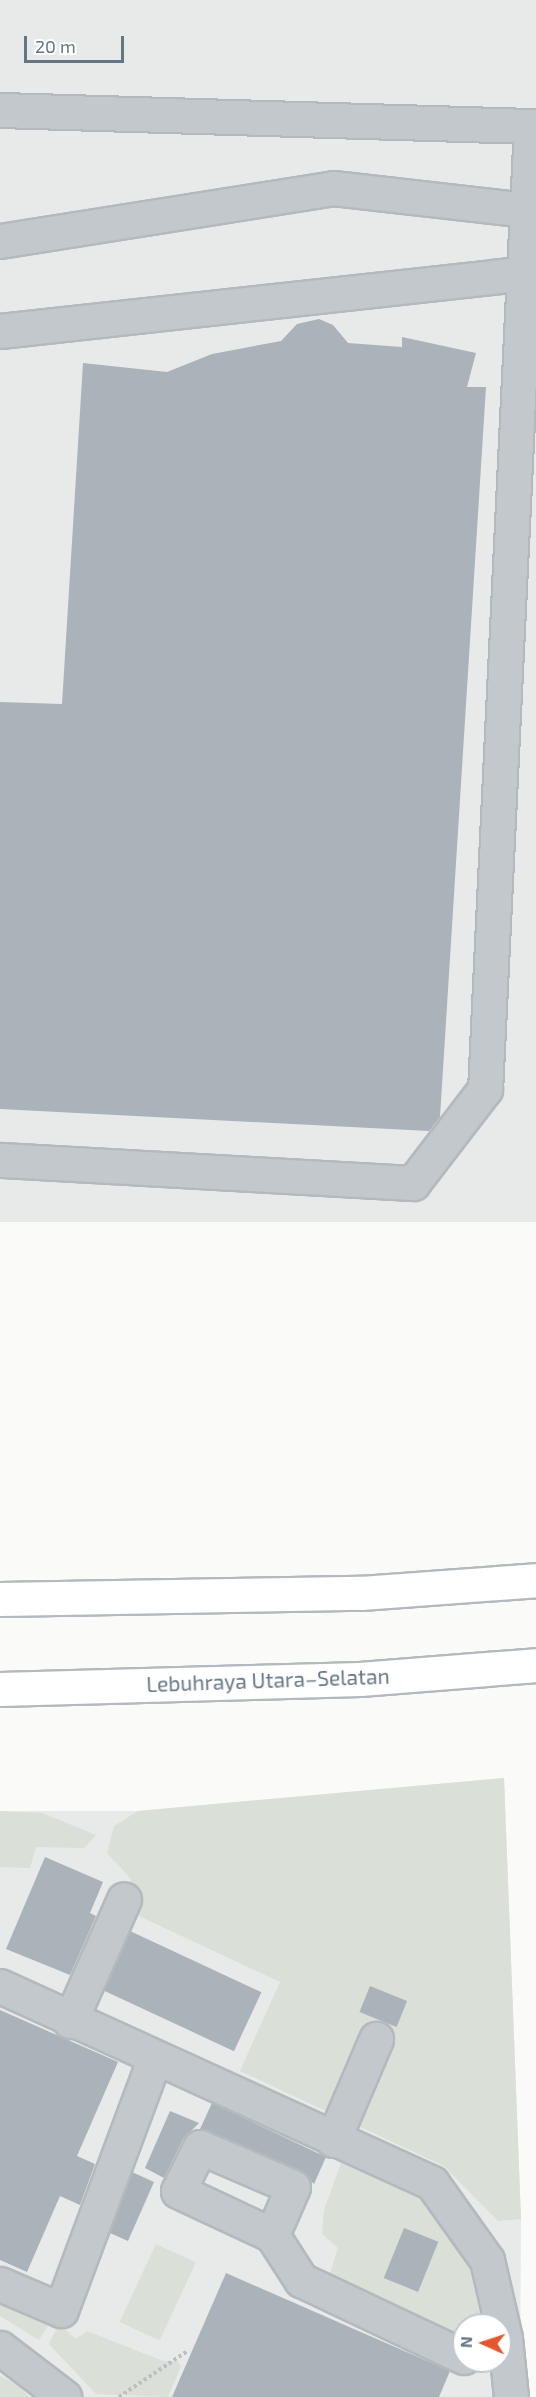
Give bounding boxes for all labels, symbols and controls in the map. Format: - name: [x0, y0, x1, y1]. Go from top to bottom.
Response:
- scale bar: [27, 24, 128, 62]
- text: 20 m: [35, 35, 76, 57]
- street label: Lebuhraya Utara–Selatan: [146, 1663, 390, 1697]
- north arrow: [452, 2313, 512, 2373]
- text: N: [456, 2336, 475, 2348]

